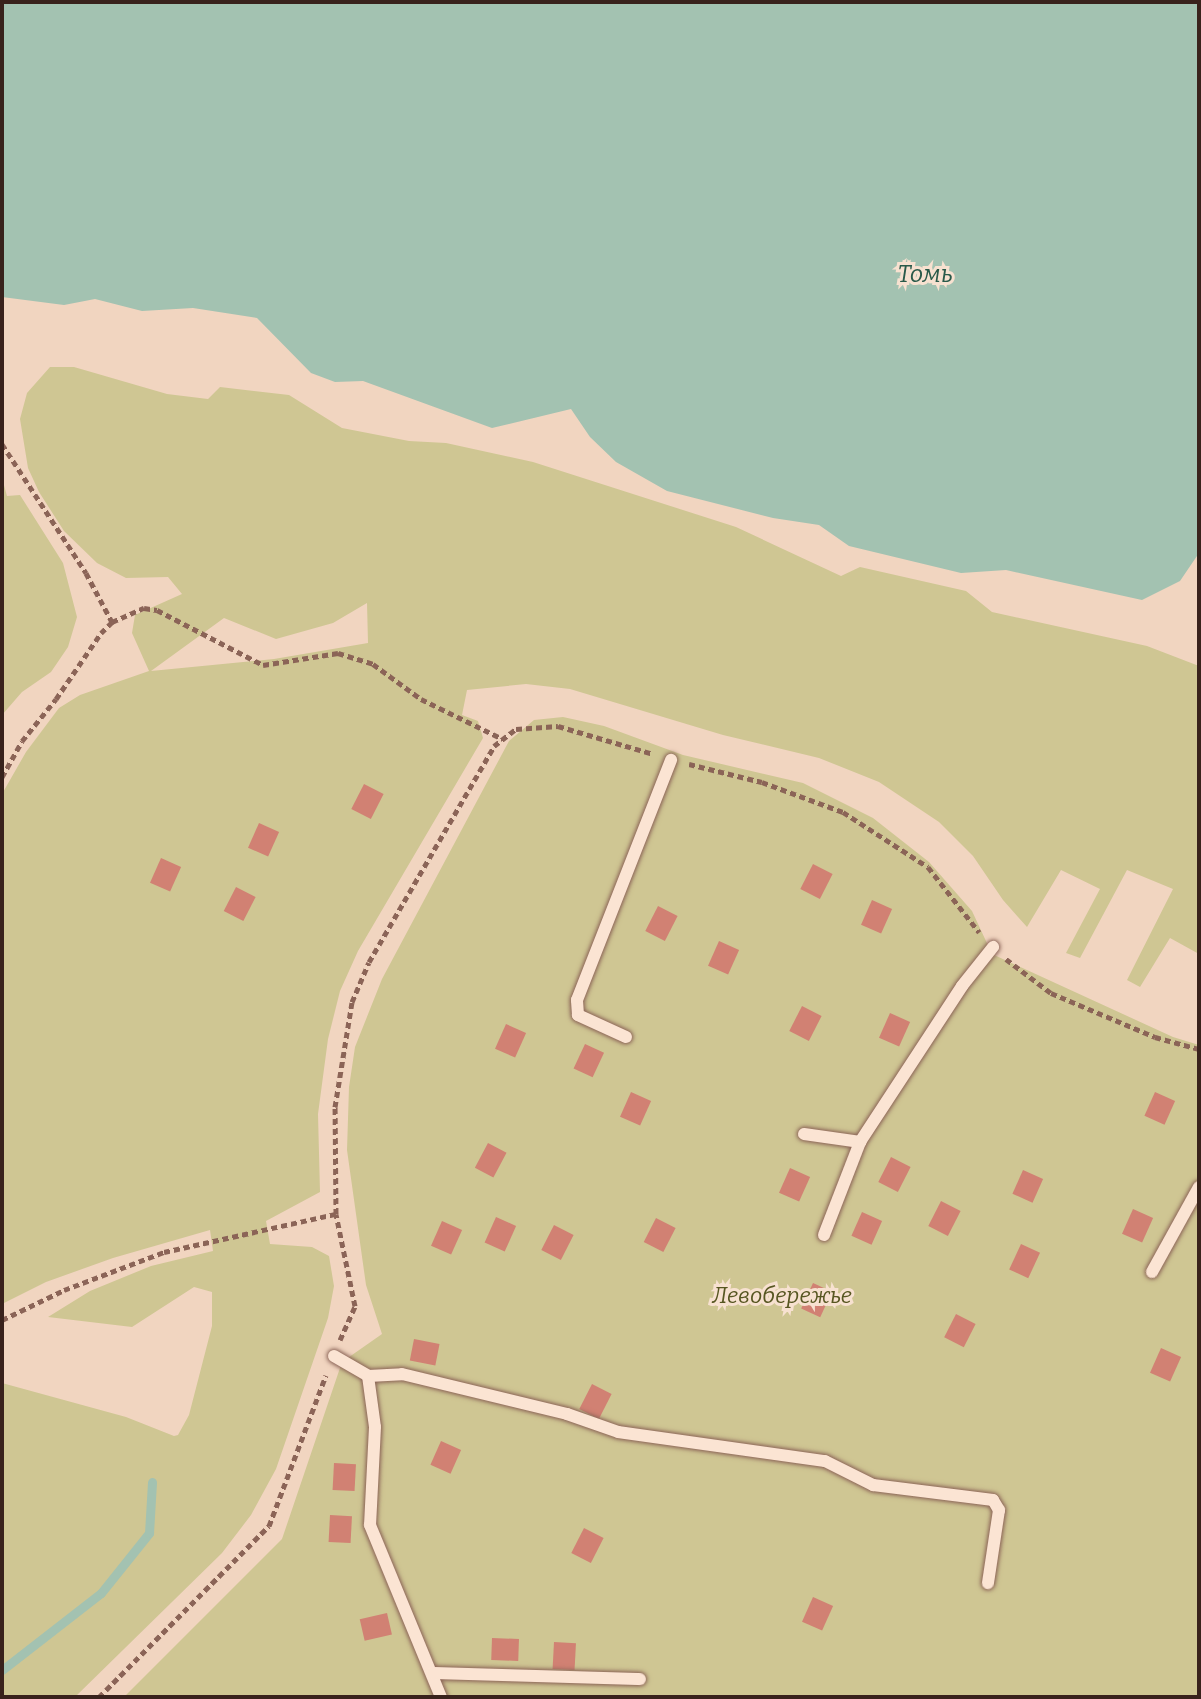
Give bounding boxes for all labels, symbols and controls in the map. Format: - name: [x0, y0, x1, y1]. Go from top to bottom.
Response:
- water label: Томь: [897, 261, 953, 289]
- park label: Левобережье: [712, 1283, 852, 1309]

